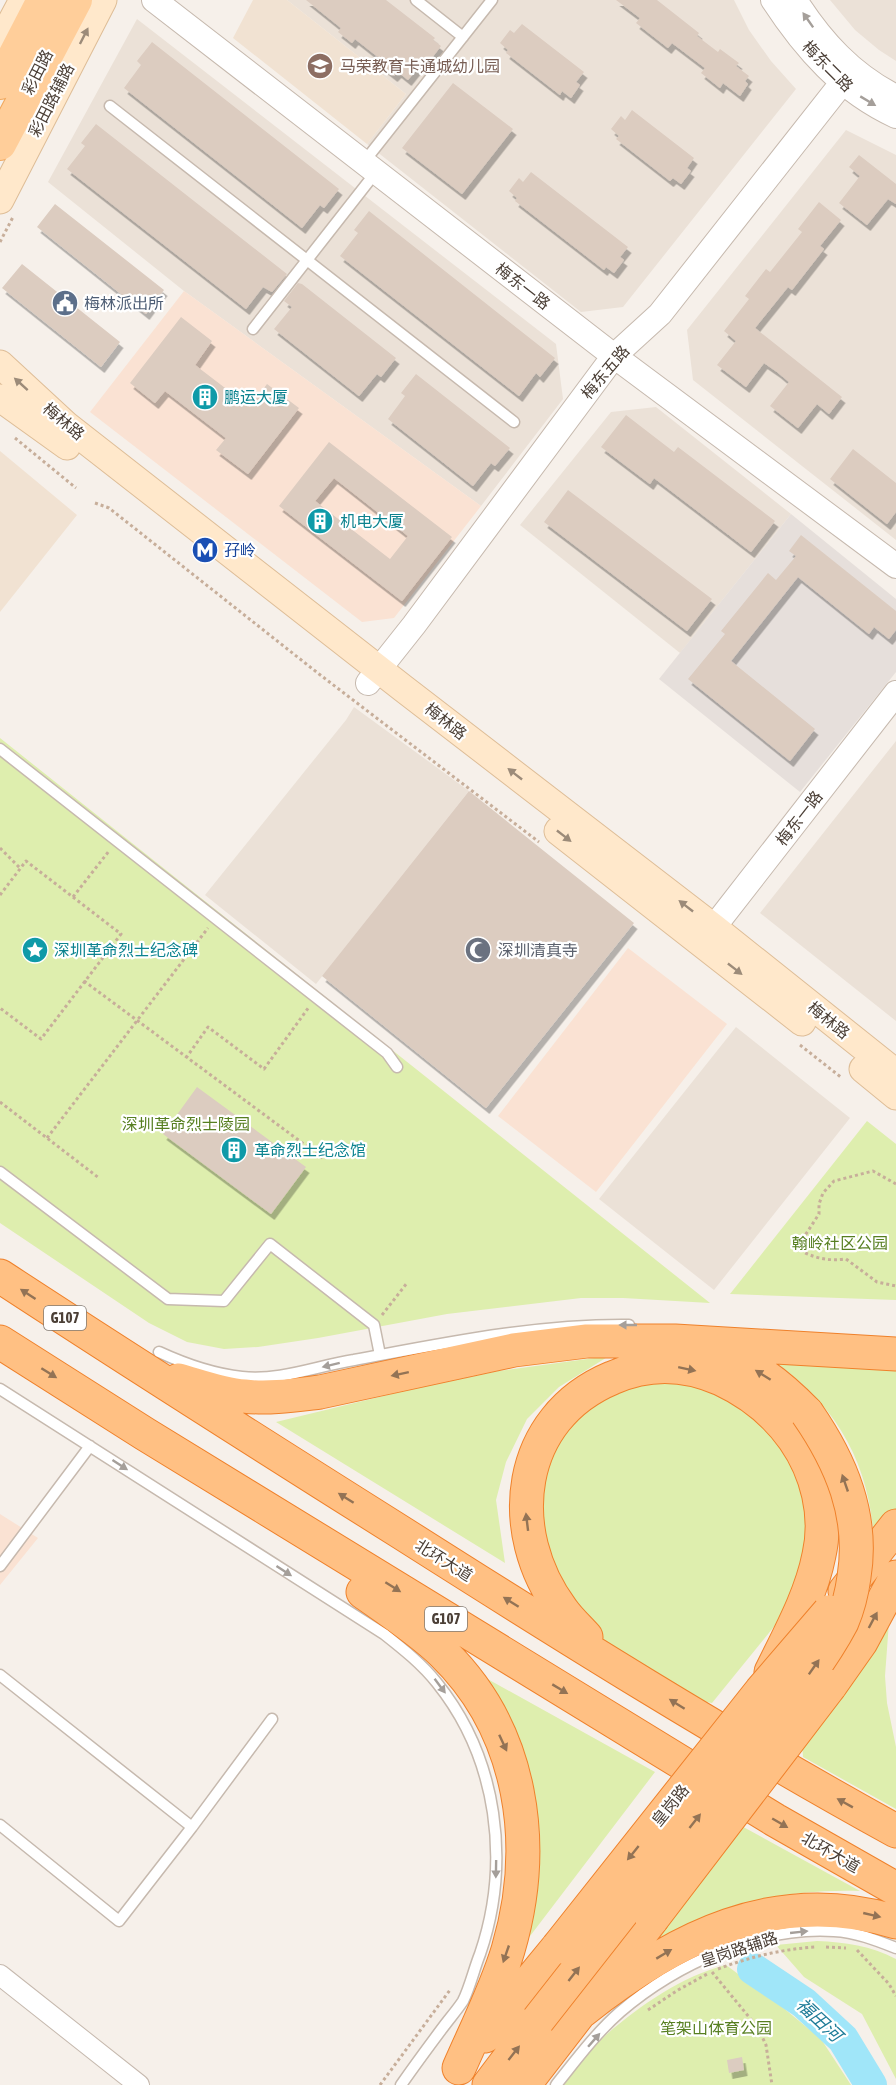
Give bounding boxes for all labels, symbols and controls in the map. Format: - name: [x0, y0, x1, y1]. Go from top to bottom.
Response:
- one-way arrow: [803, 13, 815, 28]
- one-way arrow: [79, 28, 89, 45]
- street label: 梅东二路: [799, 37, 857, 95]
- street label: 彩田路: [18, 47, 56, 97]
- school or university icon: 马荣教育卡通城幼儿园: [305, 51, 335, 81]
- place label: 马荣教育卡通城幼儿园: [340, 57, 500, 75]
- street label: 彩田路辅路: [25, 60, 77, 140]
- one-way arrow: [860, 96, 877, 106]
- street label: 梅东一路: [492, 259, 554, 313]
- public building icon: 梅林派出所: [50, 288, 80, 318]
- place label: 梅林派出所: [84, 294, 164, 312]
- street label: 梅东五路: [578, 342, 632, 402]
- one-way arrow: [14, 377, 29, 391]
- building icon: 鹏运大厦: [190, 382, 220, 412]
- place label: 鹏运大厦: [224, 388, 288, 406]
- street label: 梅林路: [40, 399, 88, 443]
- building icon: 机电大厦: [305, 506, 335, 536]
- place label: 机电大厦: [340, 512, 404, 530]
- metro station icon: 孖岭: [190, 535, 220, 565]
- place label: 孖岭: [224, 541, 256, 559]
- street label: 梅林路: [422, 699, 470, 743]
- one-way arrow: [507, 769, 522, 781]
- street label: 梅东一路: [772, 787, 826, 849]
- one-way arrow: [557, 830, 572, 842]
- one-way arrow: [678, 901, 693, 913]
- place icon: 深圳革命烈士纪念碑: [20, 935, 50, 965]
- mosque icon: 深圳清真寺: [463, 935, 493, 965]
- place label: 深圳革命烈士纪念碑: [54, 941, 198, 959]
- place label: 深圳清真寺: [498, 941, 578, 959]
- one-way arrow: [727, 963, 742, 975]
- street label: 梅林路: [805, 998, 853, 1042]
- park label: 深圳革命烈士陵园: [122, 1115, 250, 1133]
- building icon: 革命烈士纪念馆: [219, 1135, 249, 1165]
- place label: 革命烈士纪念馆: [254, 1141, 366, 1159]
- park label: 翰岭社区公园: [792, 1234, 888, 1252]
- one-way arrow: [19, 1288, 36, 1299]
- road number: G107: [44, 1306, 86, 1330]
- one-way arrow: [618, 1320, 637, 1330]
- one-way arrow: [322, 1360, 340, 1370]
- one-way arrow: [678, 1365, 697, 1374]
- one-way arrow: [41, 1367, 57, 1379]
- one-way arrow: [755, 1369, 771, 1380]
- one-way arrow: [390, 1370, 409, 1379]
- one-way arrow: [112, 1460, 128, 1471]
- one-way arrow: [840, 1474, 849, 1492]
- one-way arrow: [338, 1492, 354, 1503]
- one-way arrow: [522, 1512, 532, 1531]
- street label: 北环大道: [412, 1535, 476, 1585]
- one-way arrow: [276, 1565, 292, 1576]
- one-way arrow: [385, 1581, 402, 1592]
- one-way arrow: [503, 1596, 519, 1607]
- road number: G107: [425, 1607, 467, 1631]
- one-way arrow: [868, 1611, 878, 1628]
- one-way arrow: [808, 1659, 820, 1675]
- one-way arrow: [433, 1679, 445, 1694]
- one-way arrow: [552, 1683, 568, 1694]
- one-way arrow: [669, 1698, 685, 1709]
- one-way arrow: [499, 1734, 508, 1751]
- street label: 皇岗路: [648, 1781, 692, 1829]
- one-way arrow: [836, 1798, 853, 1808]
- one-way arrow: [688, 1813, 701, 1829]
- one-way arrow: [772, 1818, 789, 1828]
- street label: 北环大道: [799, 1828, 863, 1876]
- one-way arrow: [626, 1845, 639, 1861]
- one-way arrow: [491, 1859, 501, 1878]
- one-way arrow: [862, 1911, 881, 1920]
- one-way arrow: [789, 1927, 808, 1937]
- street label: 皇岗路辅路: [698, 1928, 780, 1970]
- one-way arrow: [500, 1945, 510, 1963]
- one-way arrow: [656, 1948, 672, 1959]
- one-way arrow: [568, 1967, 580, 1982]
- water label: 福田河: [792, 1994, 848, 2048]
- park label: 笔架山体育公园: [660, 2019, 772, 2037]
- one-way arrow: [587, 2033, 600, 2048]
- one-way arrow: [507, 2045, 519, 2060]

